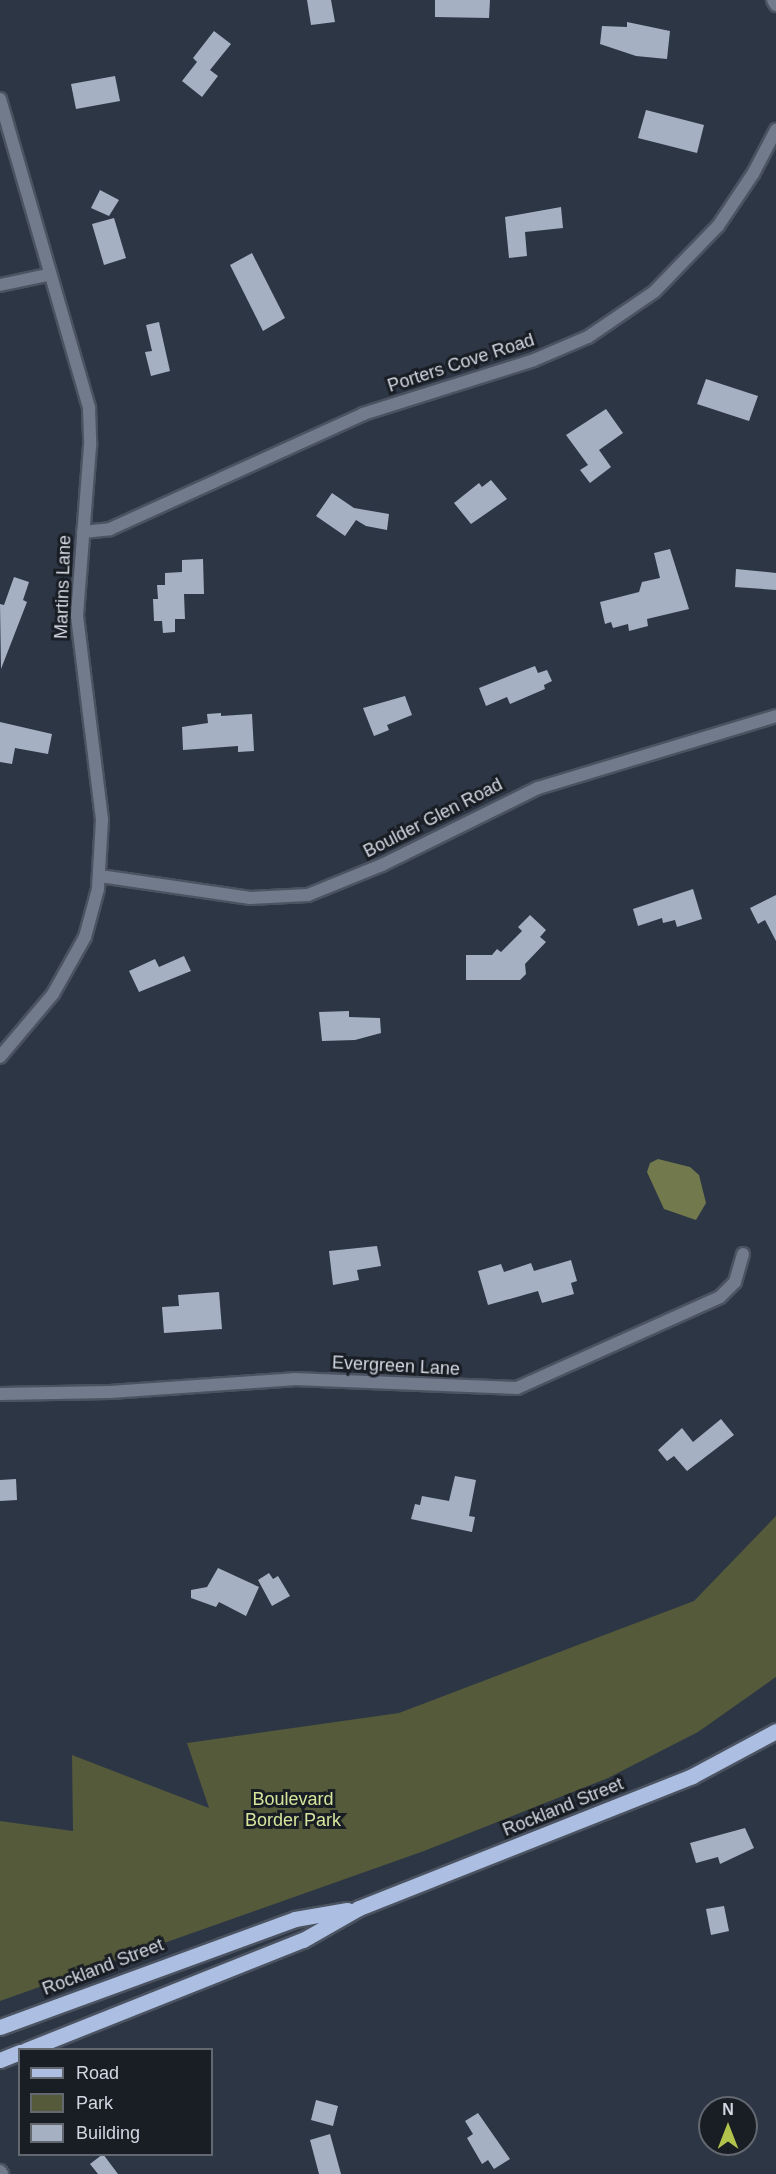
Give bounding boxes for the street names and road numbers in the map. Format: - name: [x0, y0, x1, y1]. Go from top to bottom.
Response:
- street label: Porters Cove Road: [385, 329, 537, 397]
- street label: Martins Lane: [50, 535, 76, 639]
- street label: Boulder Glen Road: [360, 774, 506, 862]
- street label: Evergreen Lane: [331, 1352, 461, 1380]
- street label: Rockland Street: [500, 1773, 626, 1841]
- street label: Rockland Street: [39, 1934, 167, 2000]

